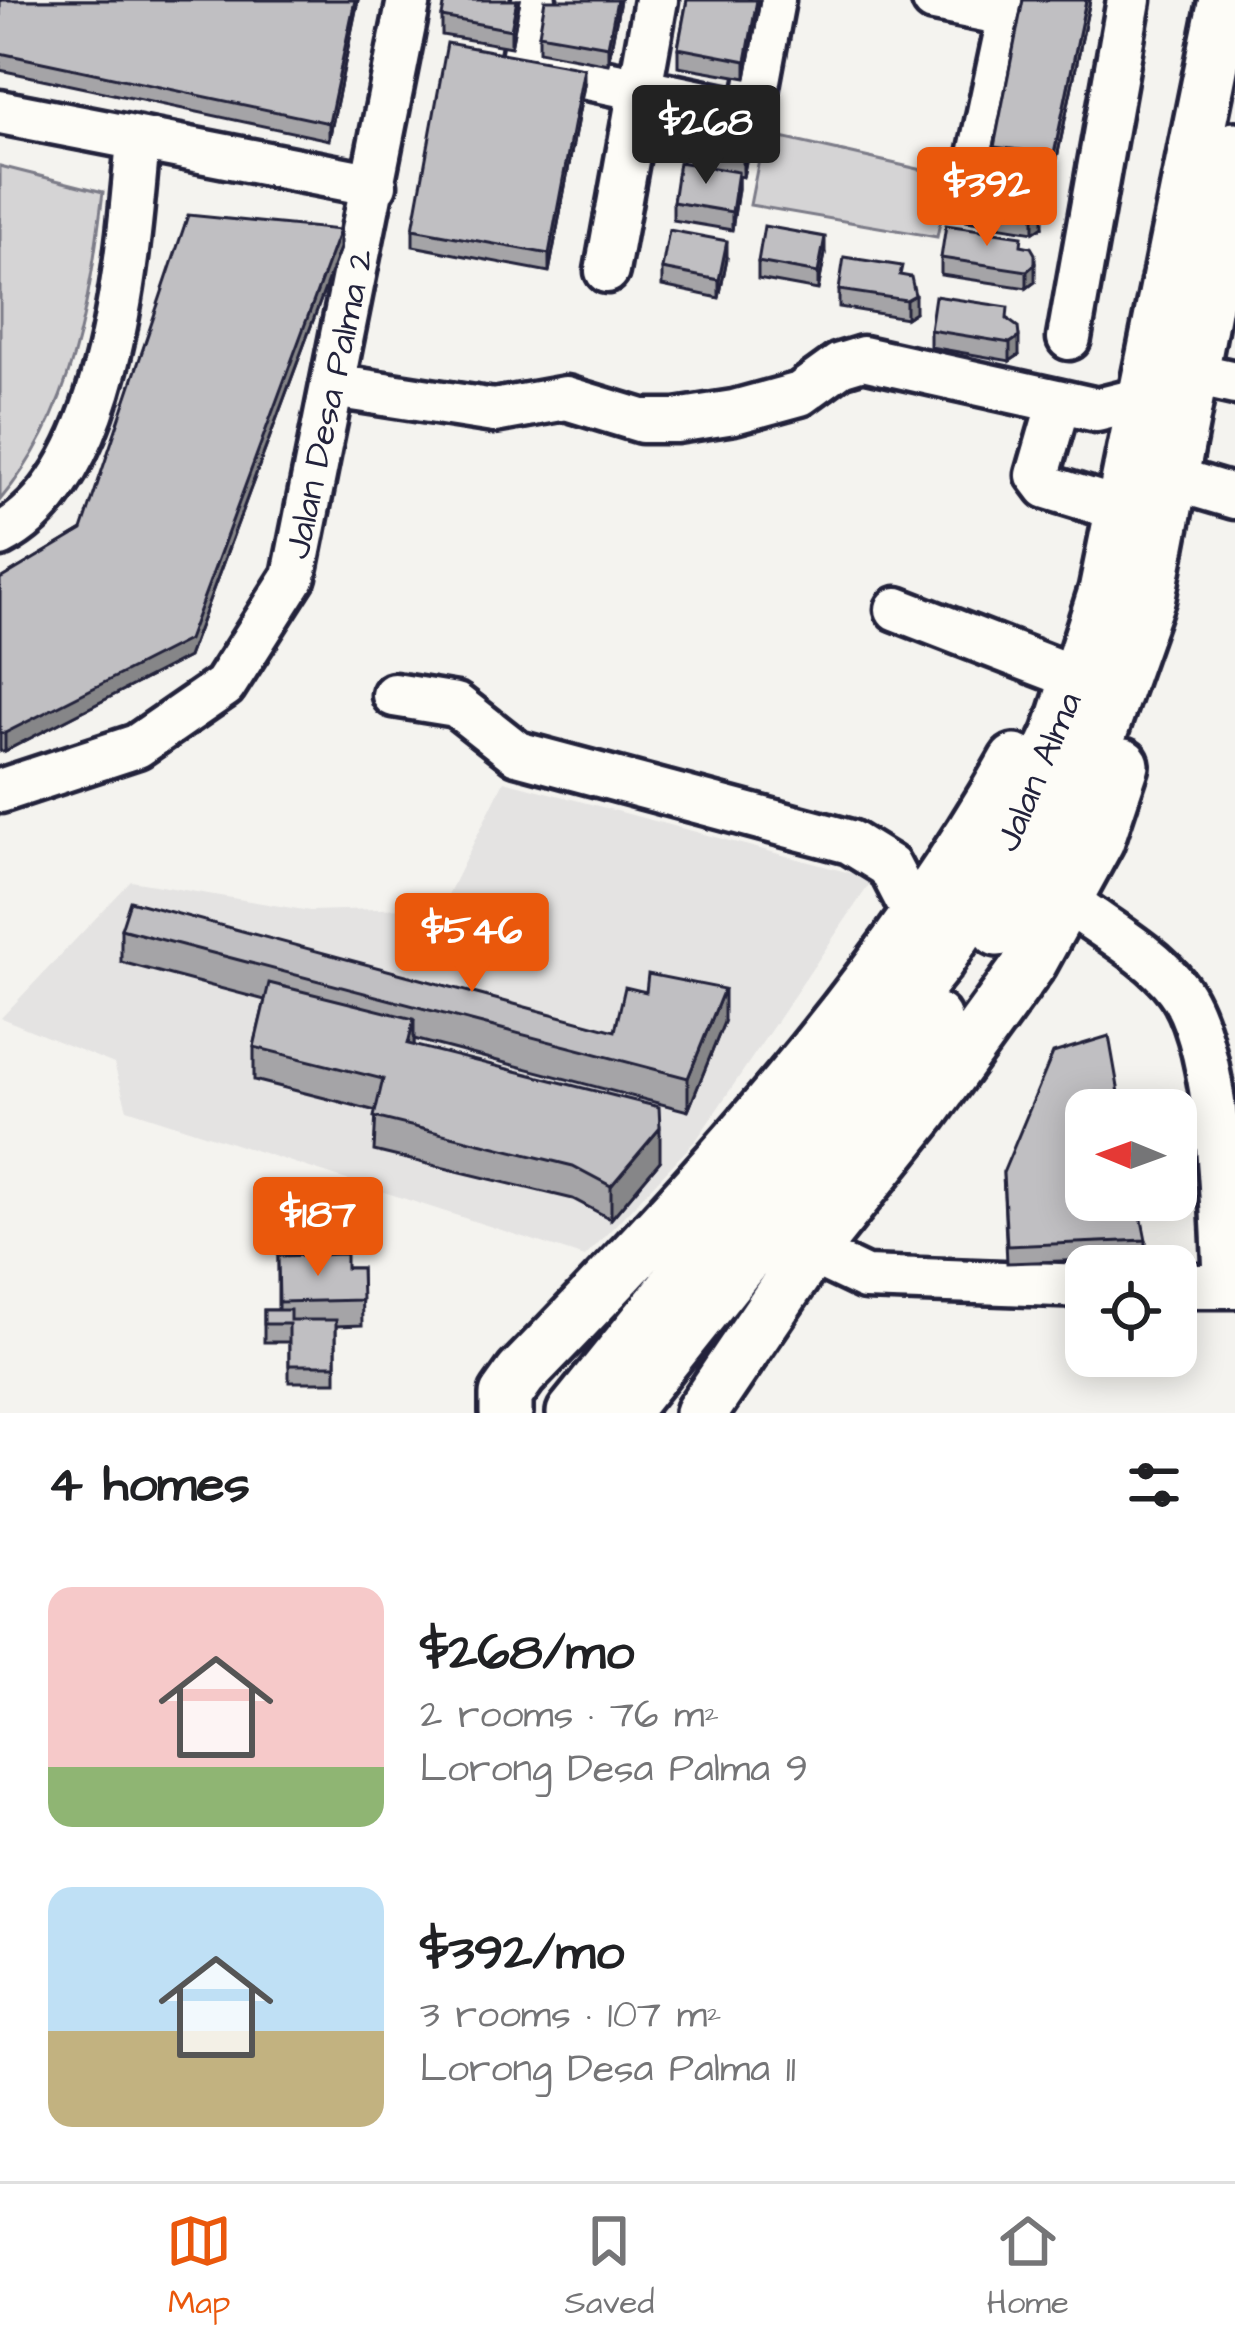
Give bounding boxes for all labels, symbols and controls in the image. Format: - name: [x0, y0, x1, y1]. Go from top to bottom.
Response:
- pin: $268: [635, 85, 777, 187]
- text: $268: [659, 97, 753, 151]
- pin: $392: [916, 147, 1058, 249]
- text: $392: [944, 159, 1030, 213]
- street label: Jalan Desa Palma 2: [272, 244, 388, 564]
- street label: Jalan Alma: [983, 684, 1095, 860]
- pin: $546: [401, 893, 543, 995]
- text: $546: [422, 905, 522, 959]
- north arrow: [1065, 1089, 1197, 1221]
- map controls: [1065, 1089, 1197, 1377]
- pin: $187: [247, 1177, 389, 1279]
- text: $187: [280, 1189, 356, 1243]
- button: locate: [1065, 1245, 1197, 1377]
- text: 4 homes: [48, 1450, 250, 1521]
- icon: filters: [1121, 1452, 1187, 1518]
- text: $268/mo: [420, 1618, 634, 1689]
- icon: home: [144, 1635, 288, 1779]
- text: 2 rooms · 76 m²: [420, 1689, 719, 1743]
- text: Lorong Desa Palma 9: [420, 1743, 808, 1797]
- text: $392/mo: [420, 1918, 624, 1989]
- icon: home: [144, 1935, 288, 2079]
- text: 3 rooms · 107 m²: [420, 1989, 722, 2043]
- text: Lorong Desa Palma 11: [420, 2043, 796, 2097]
- tab: Map: [166, 2208, 232, 2326]
- tab: Saved: [564, 2208, 654, 2326]
- tab: Home: [987, 2208, 1069, 2326]

